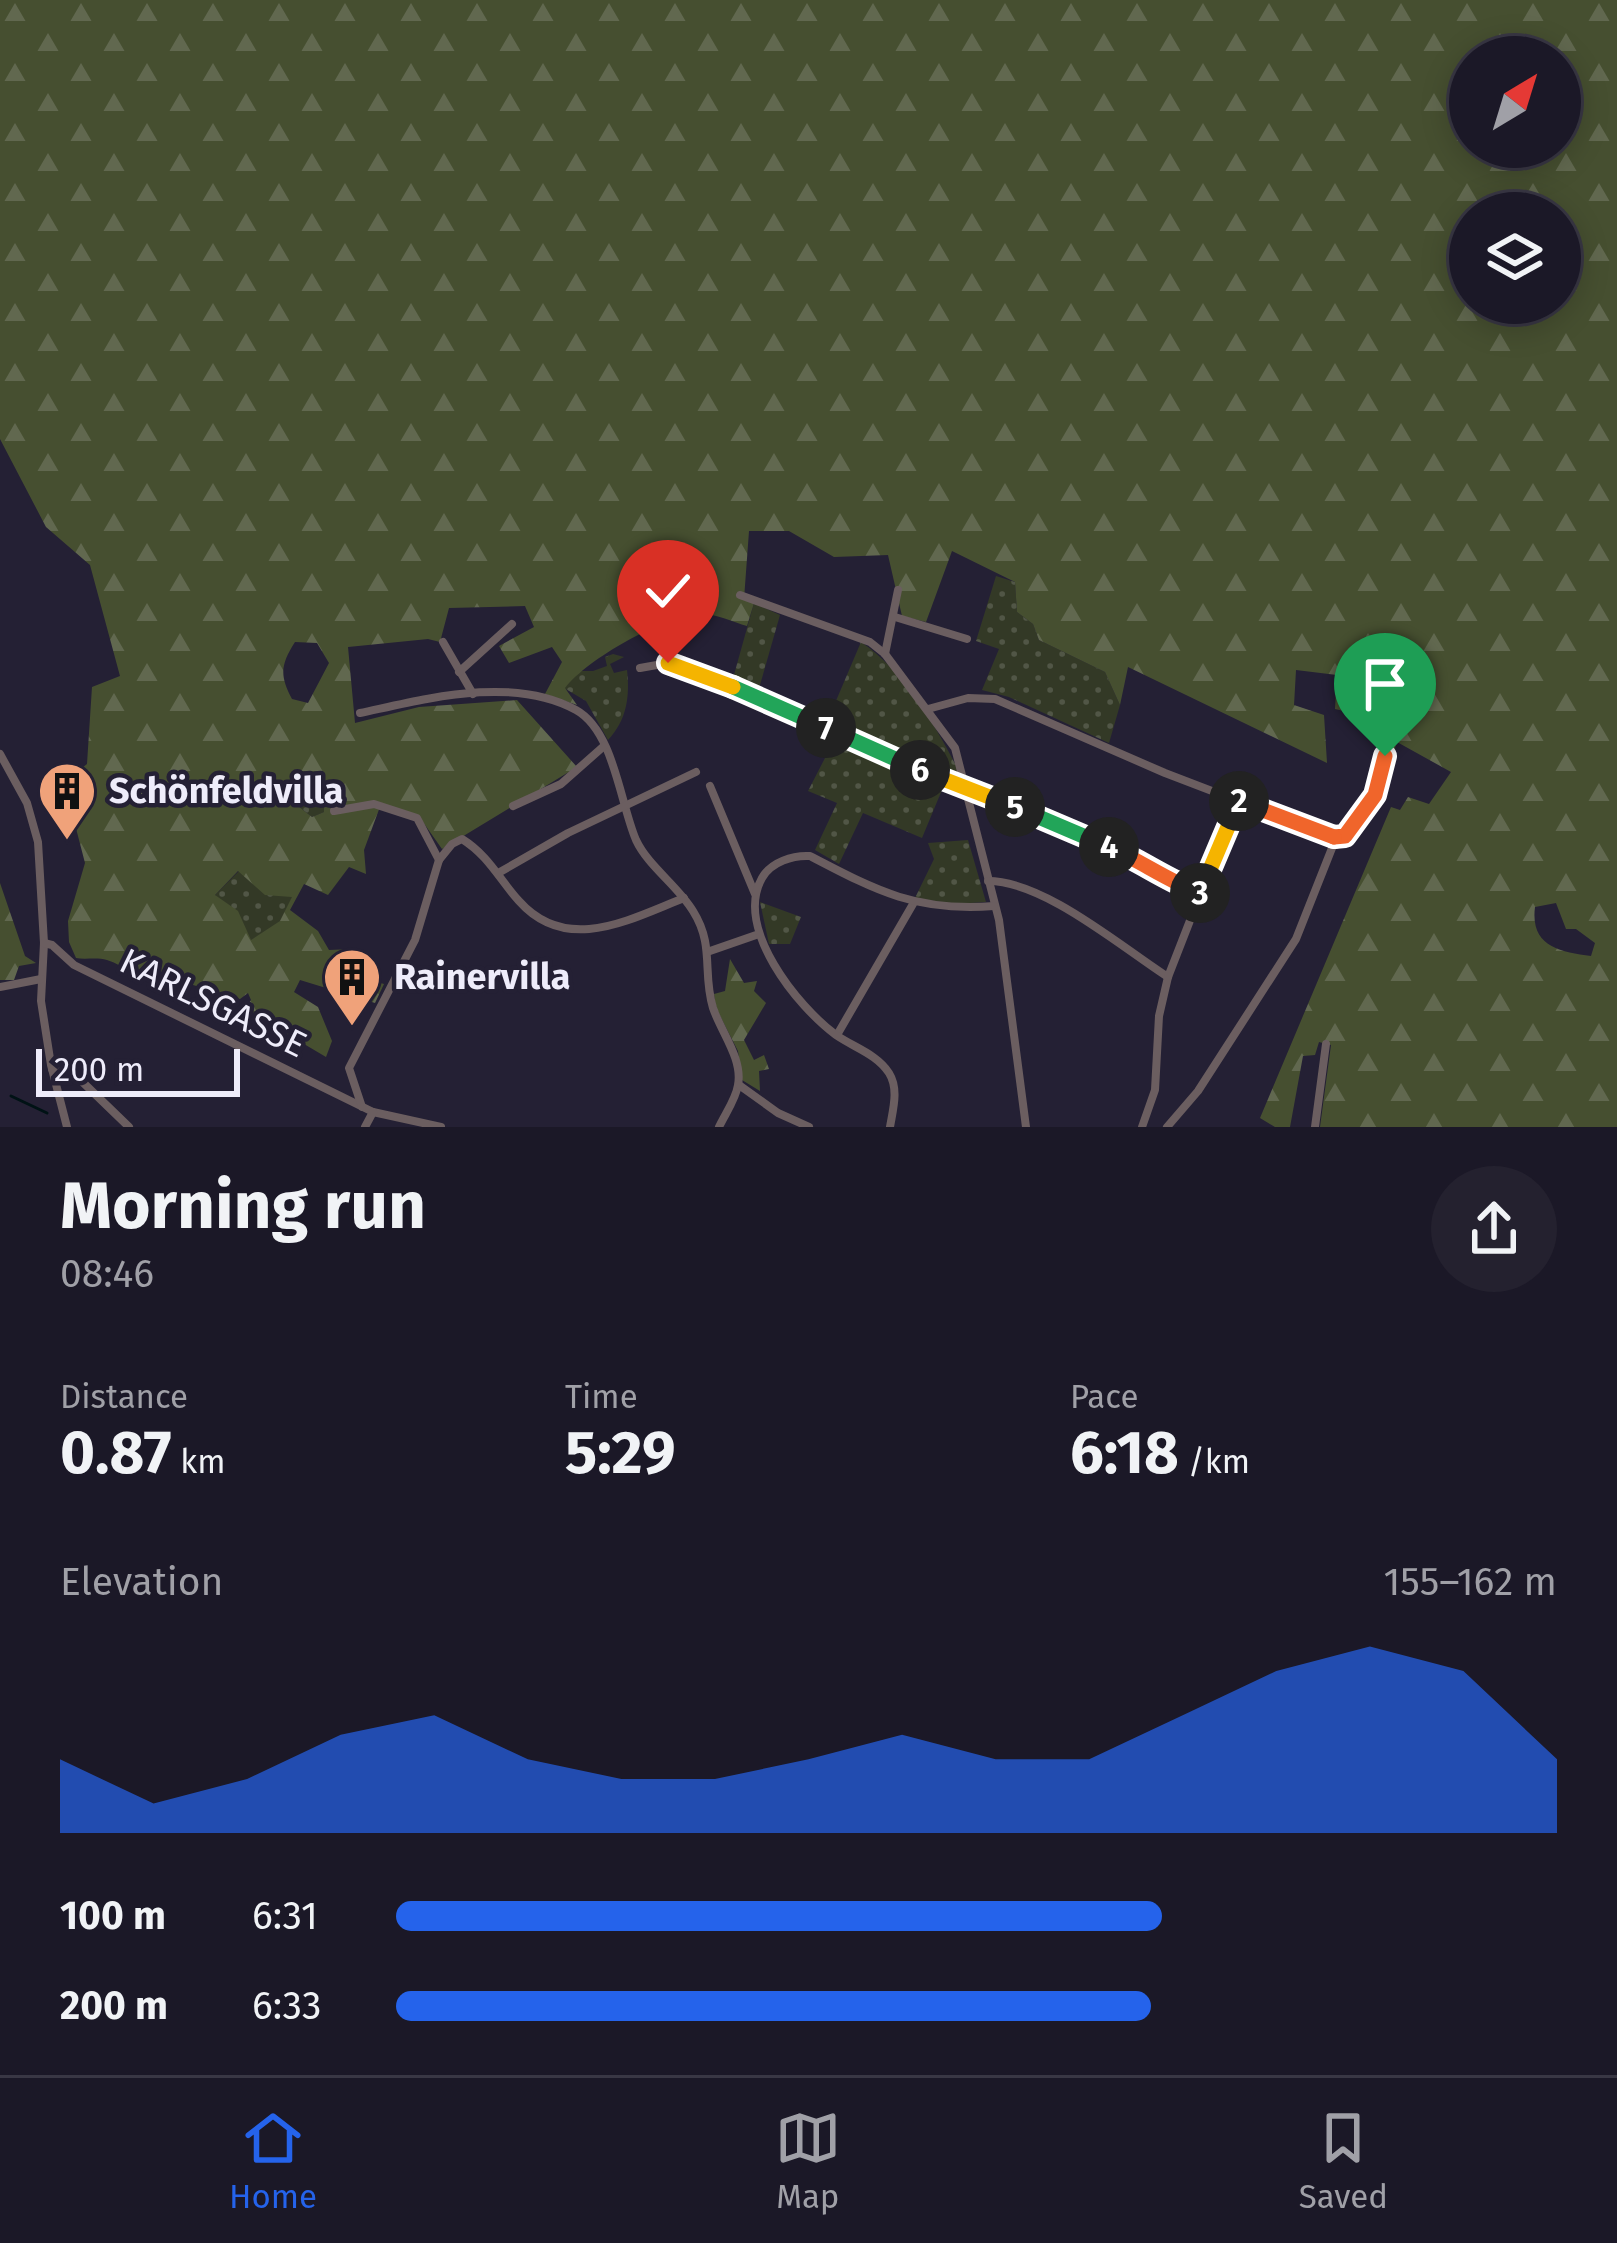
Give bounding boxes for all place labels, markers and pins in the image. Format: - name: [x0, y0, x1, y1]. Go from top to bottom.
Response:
- pin: [617, 540, 719, 663]
- pin: [1334, 633, 1436, 756]
- pin: 7: [796, 698, 856, 758]
- pin: 6: [890, 740, 950, 800]
- building icon: Schönfeldvilla: [36, 760, 98, 842]
- place label: Schönfeldvilla: [109, 769, 343, 813]
- pin: 2: [1209, 771, 1269, 831]
- pin: 5: [985, 777, 1045, 837]
- pin: 4: [1079, 817, 1139, 877]
- pin: 3: [1170, 863, 1230, 923]
- building icon: Rainervilla: [321, 946, 383, 1028]
- place label: Rainervilla: [394, 955, 570, 999]

